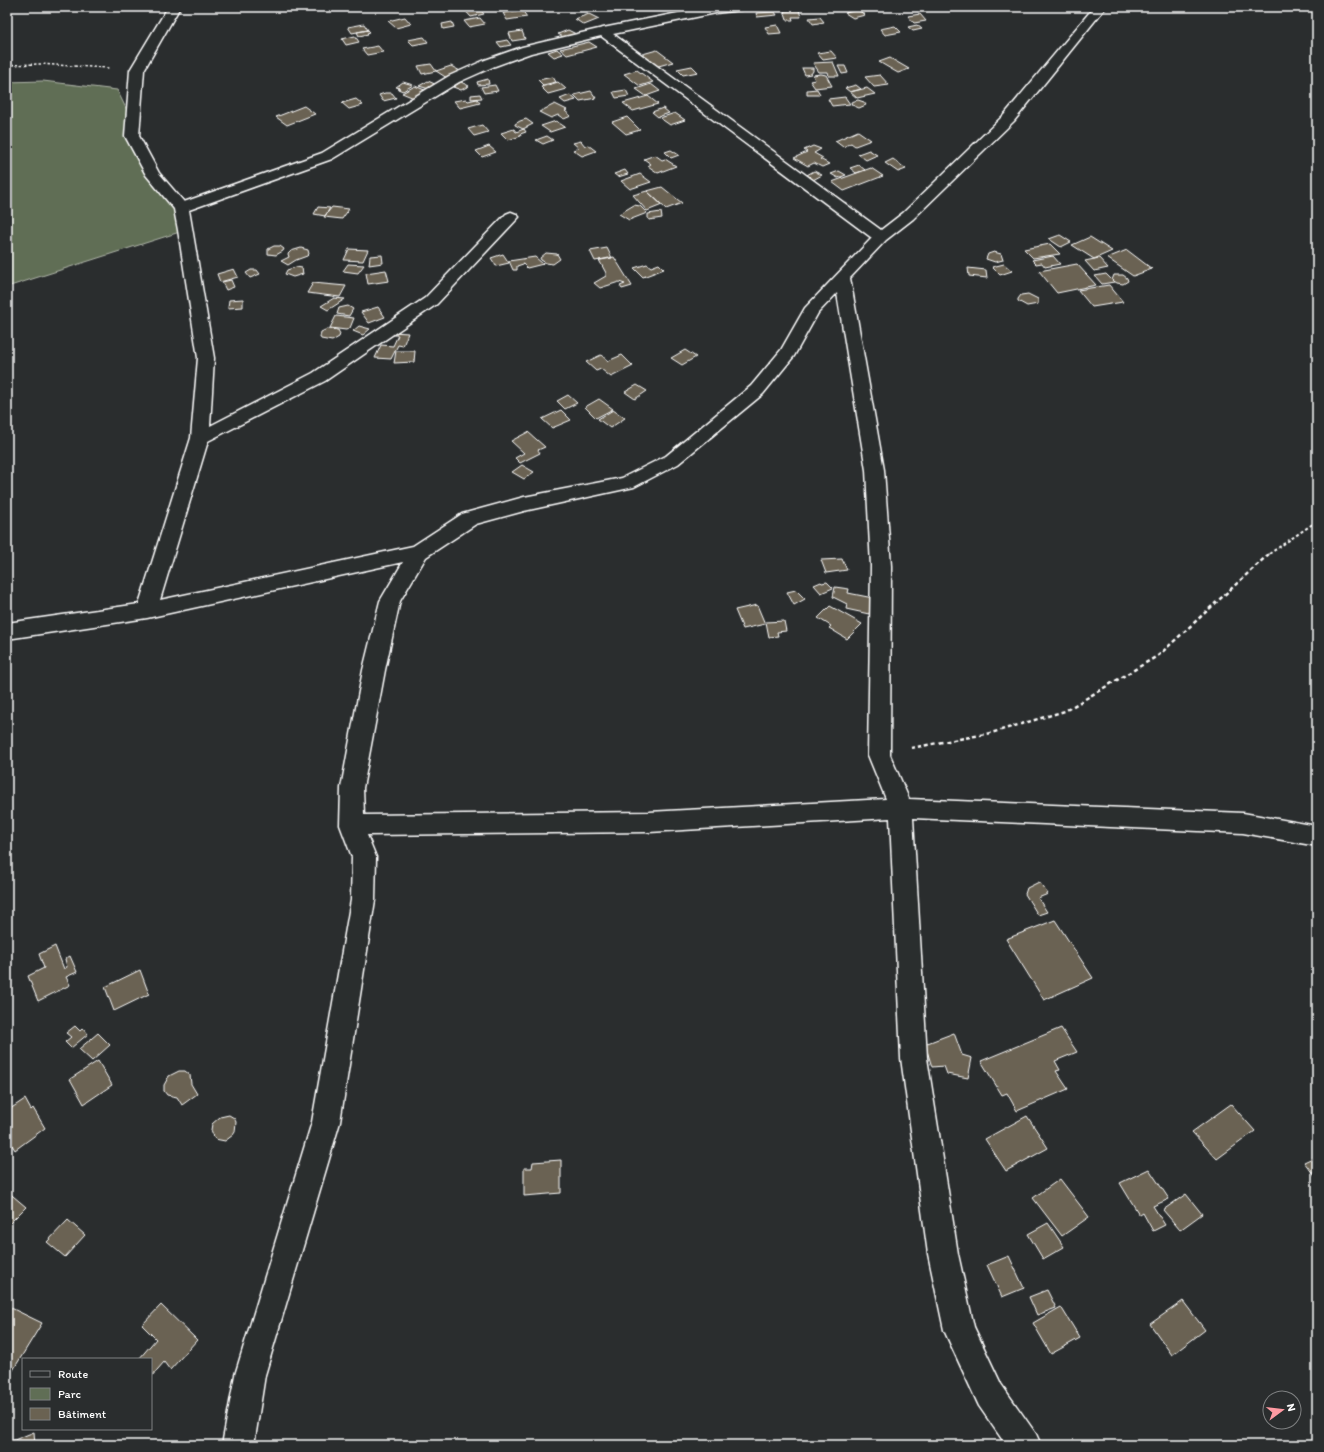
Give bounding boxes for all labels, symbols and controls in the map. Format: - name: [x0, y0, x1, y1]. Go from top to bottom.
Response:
- legend: [22, 1358, 152, 1430]
- text: Route: [58, 1367, 88, 1381]
- text: Parc: [58, 1387, 81, 1401]
- north arrow: [1262, 1390, 1302, 1430]
- text: N: [1284, 1402, 1298, 1413]
- text: Bâtiment: [58, 1407, 107, 1421]

